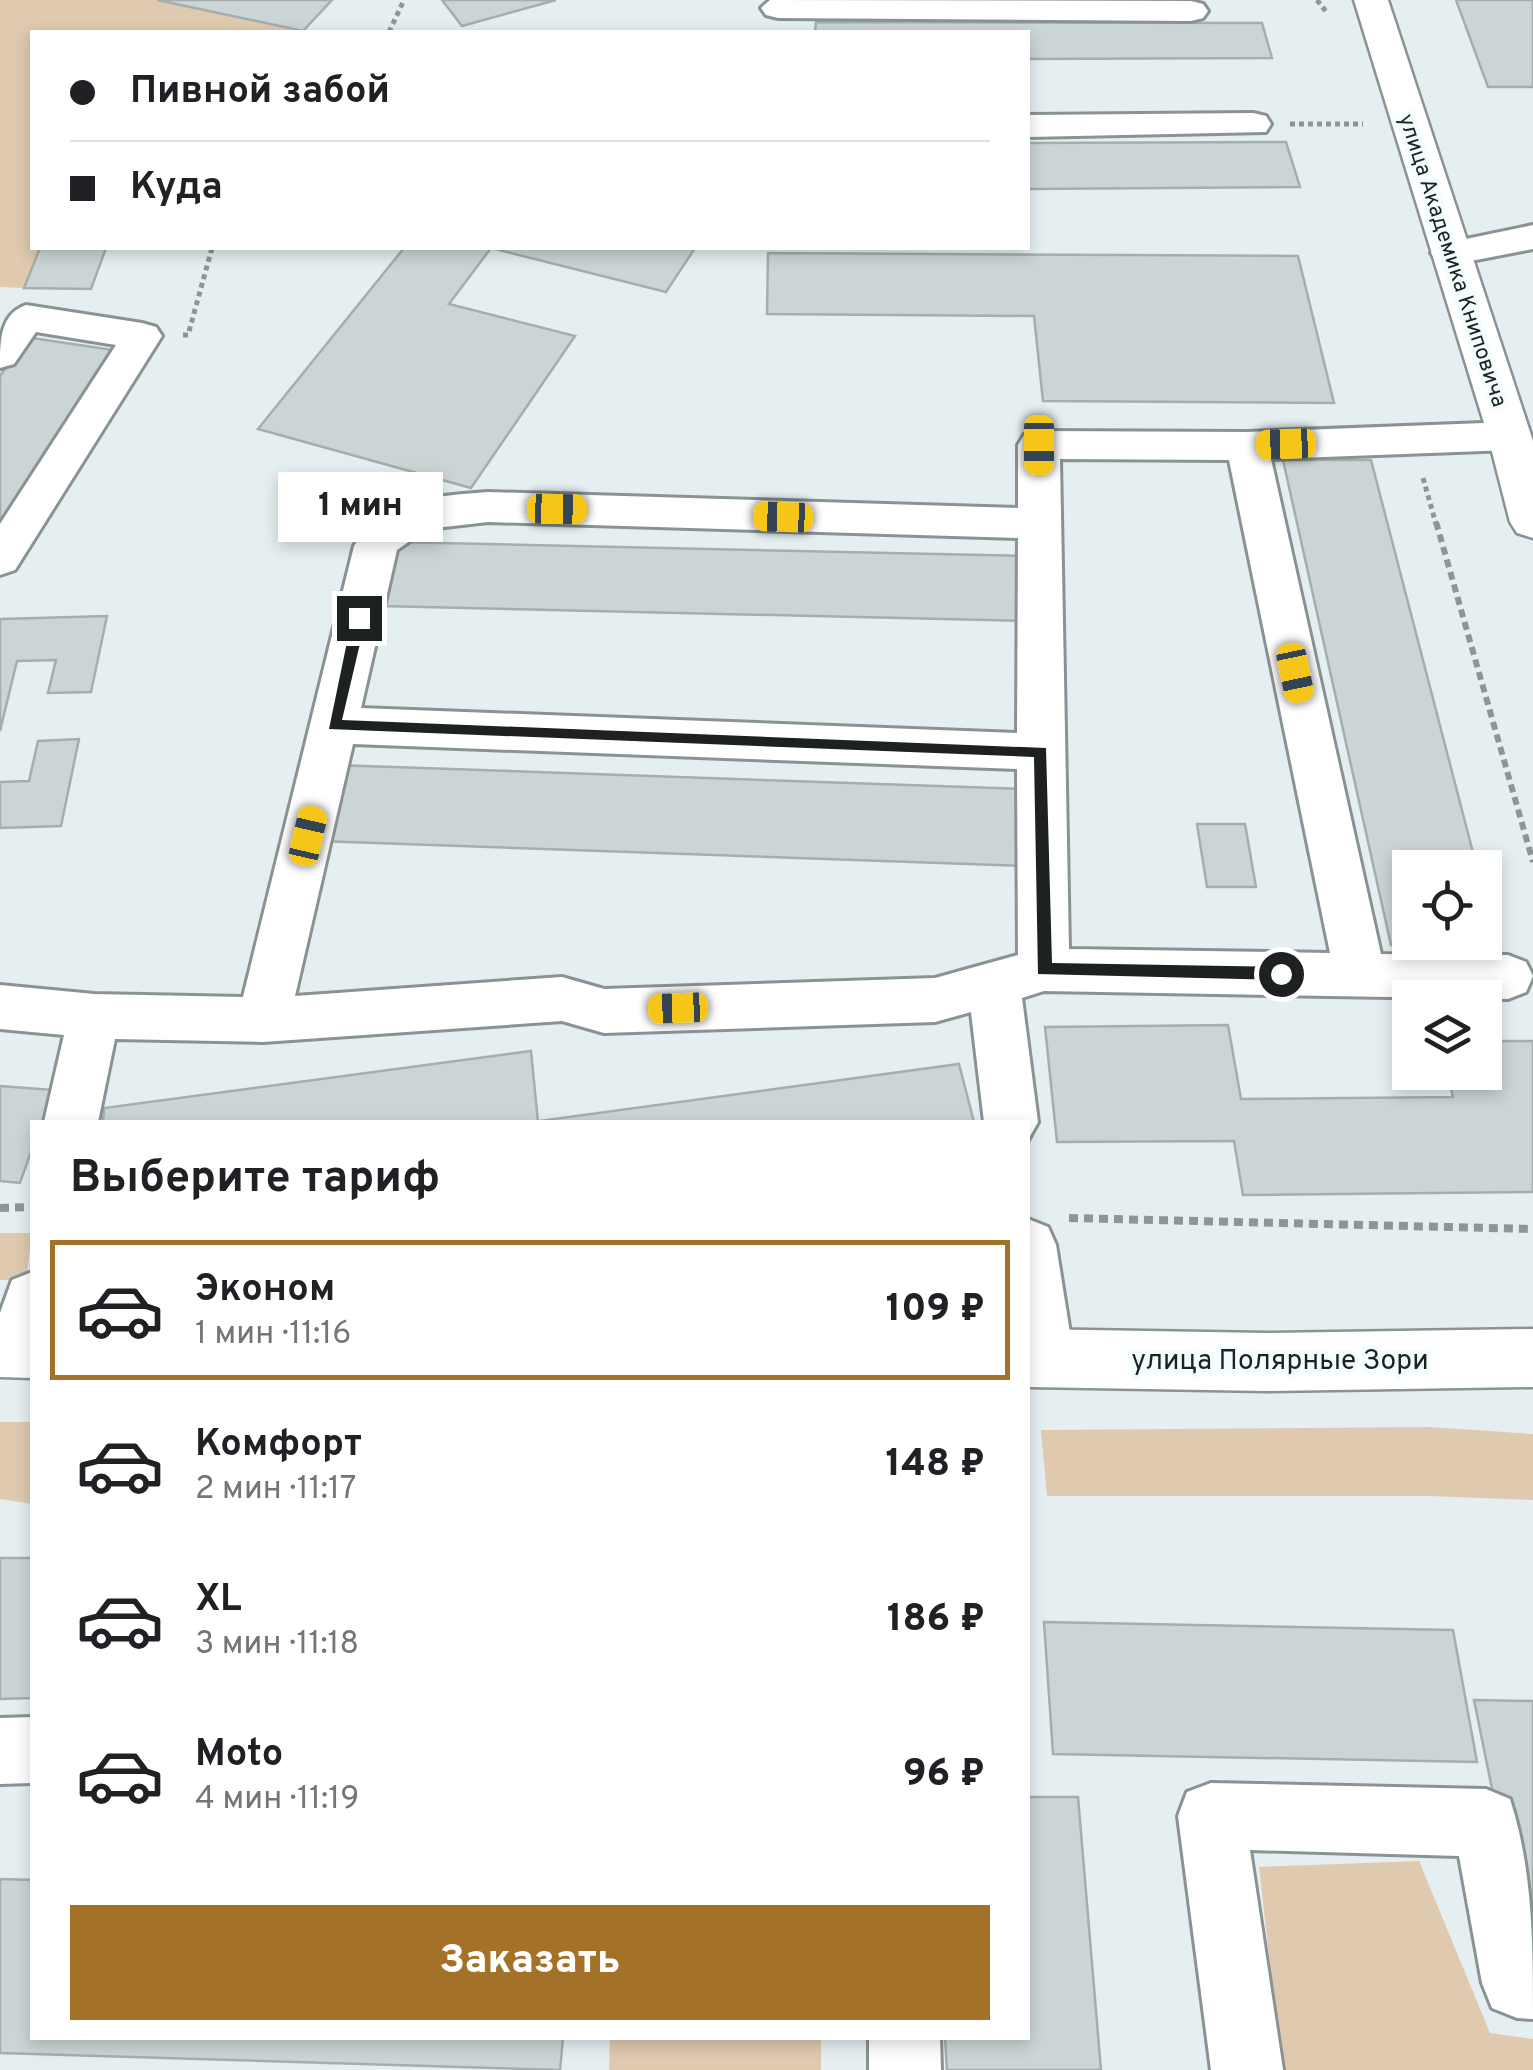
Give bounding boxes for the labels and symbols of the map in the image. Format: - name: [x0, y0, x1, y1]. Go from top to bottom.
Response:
- street label: улица Академика Книповича: [1391, 111, 1512, 411]
- car: [1024, 415, 1054, 475]
- car: [1255, 428, 1317, 460]
- callout: 1 мин: [276, 473, 442, 543]
- car: [527, 493, 587, 525]
- car: [752, 501, 814, 533]
- route end: [337, 596, 382, 641]
- car: [1274, 641, 1316, 705]
- car: [287, 803, 329, 869]
- route start: [1259, 952, 1304, 997]
- car: [647, 992, 709, 1024]
- street label: улица Полярные Зори: [1131, 1344, 1429, 1380]

